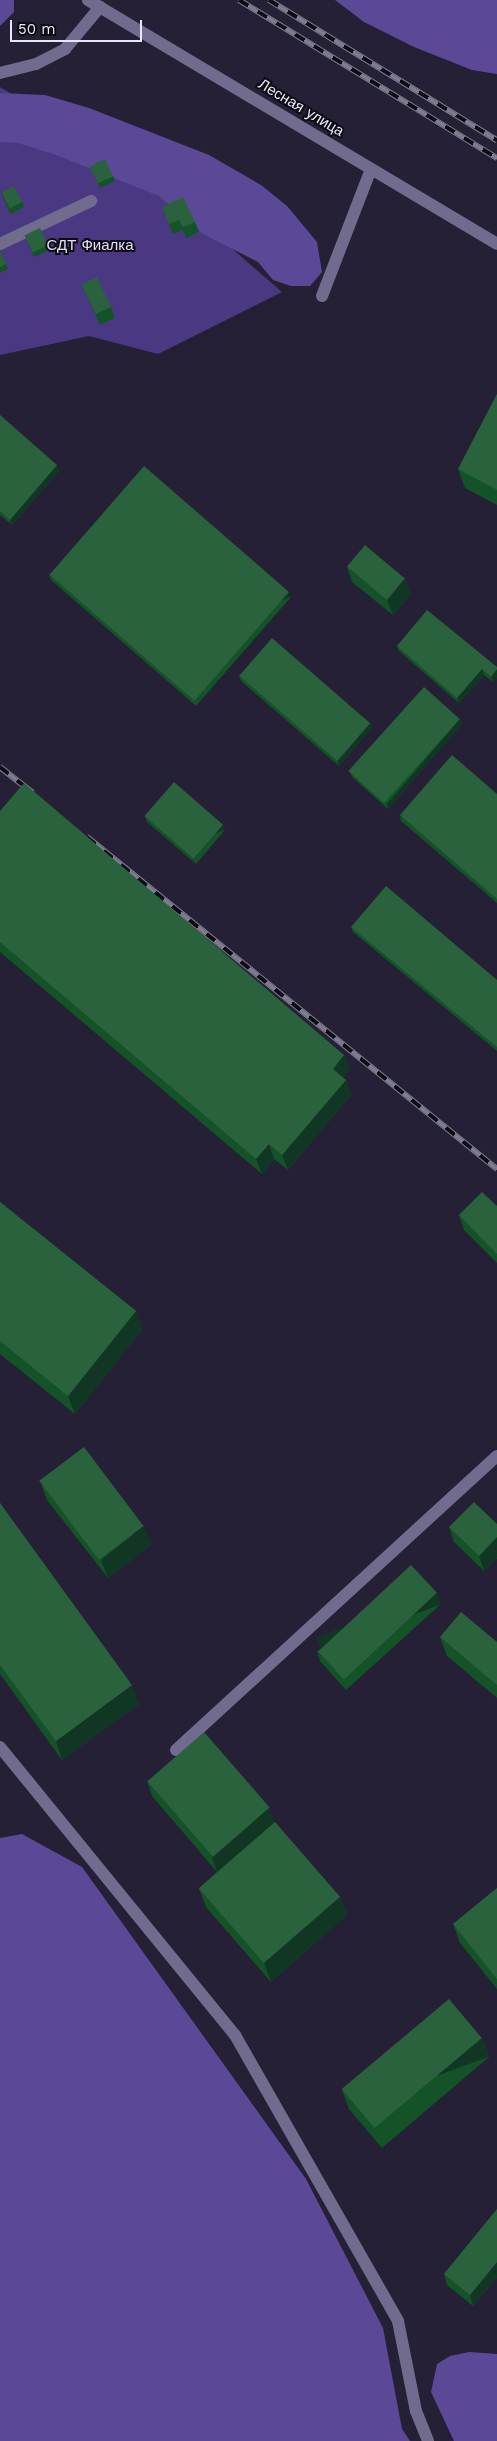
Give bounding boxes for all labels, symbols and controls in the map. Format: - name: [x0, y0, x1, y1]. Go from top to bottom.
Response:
- scale bar: [12, 10, 145, 42]
- text: 50 m: [18, 20, 55, 38]
- street label: Лесная улица: [255, 75, 347, 141]
- park label: СДТ Фиалка: [46, 237, 134, 255]

